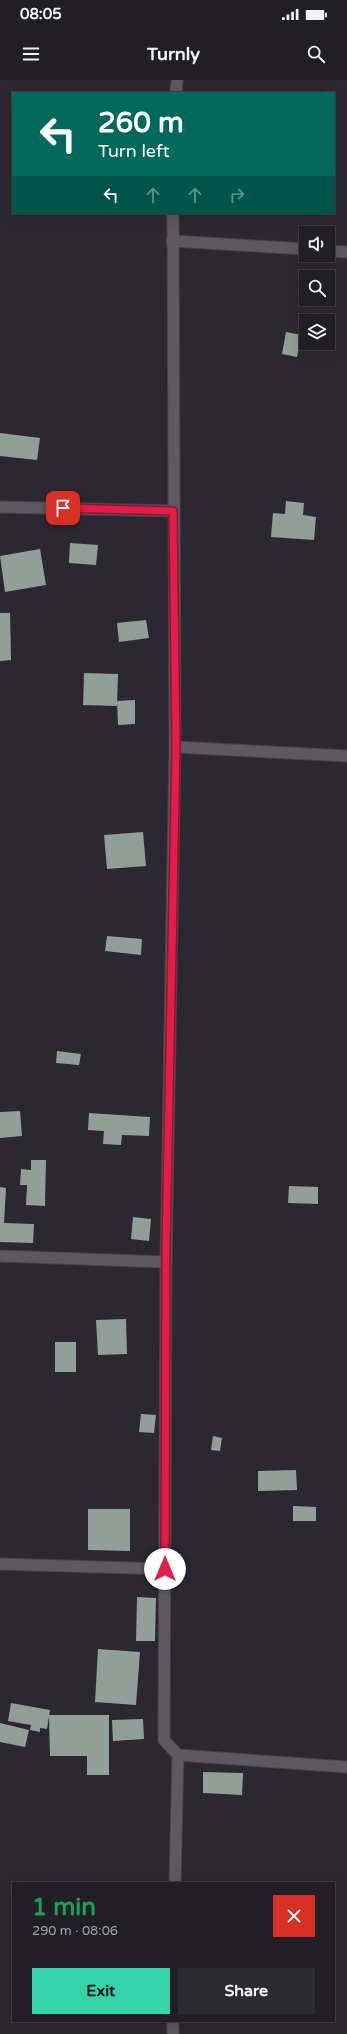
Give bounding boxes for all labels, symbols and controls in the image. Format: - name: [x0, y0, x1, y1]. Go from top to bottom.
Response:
- text: 08:05: [20, 5, 62, 23]
- icon: menu: [20, 43, 42, 65]
- text: Turnly: [147, 43, 200, 65]
- icon: search: [305, 43, 327, 65]
- text: 260 m: [98, 106, 184, 140]
- icon: left: [32, 108, 84, 160]
- text: Turn left: [98, 140, 170, 162]
- icon: left: [100, 184, 122, 206]
- icon: ahead: [142, 184, 164, 206]
- icon: ahead: [184, 184, 206, 206]
- icon: right: [226, 184, 248, 206]
- map controls: [299, 226, 335, 350]
- button: sound: [299, 226, 335, 262]
- button: search: [299, 270, 335, 306]
- button: layers: [299, 314, 335, 350]
- pin: [46, 491, 80, 525]
- icon: arrive: [52, 497, 74, 519]
- position arrow: [144, 1548, 186, 1590]
- text: 1 min: [32, 1893, 96, 1922]
- button: close: [273, 1895, 315, 1937]
- text: 290 m · 08:06: [32, 1923, 118, 1939]
- button: Exit: [32, 1968, 170, 2014]
- button: Share: [178, 1968, 315, 2014]

